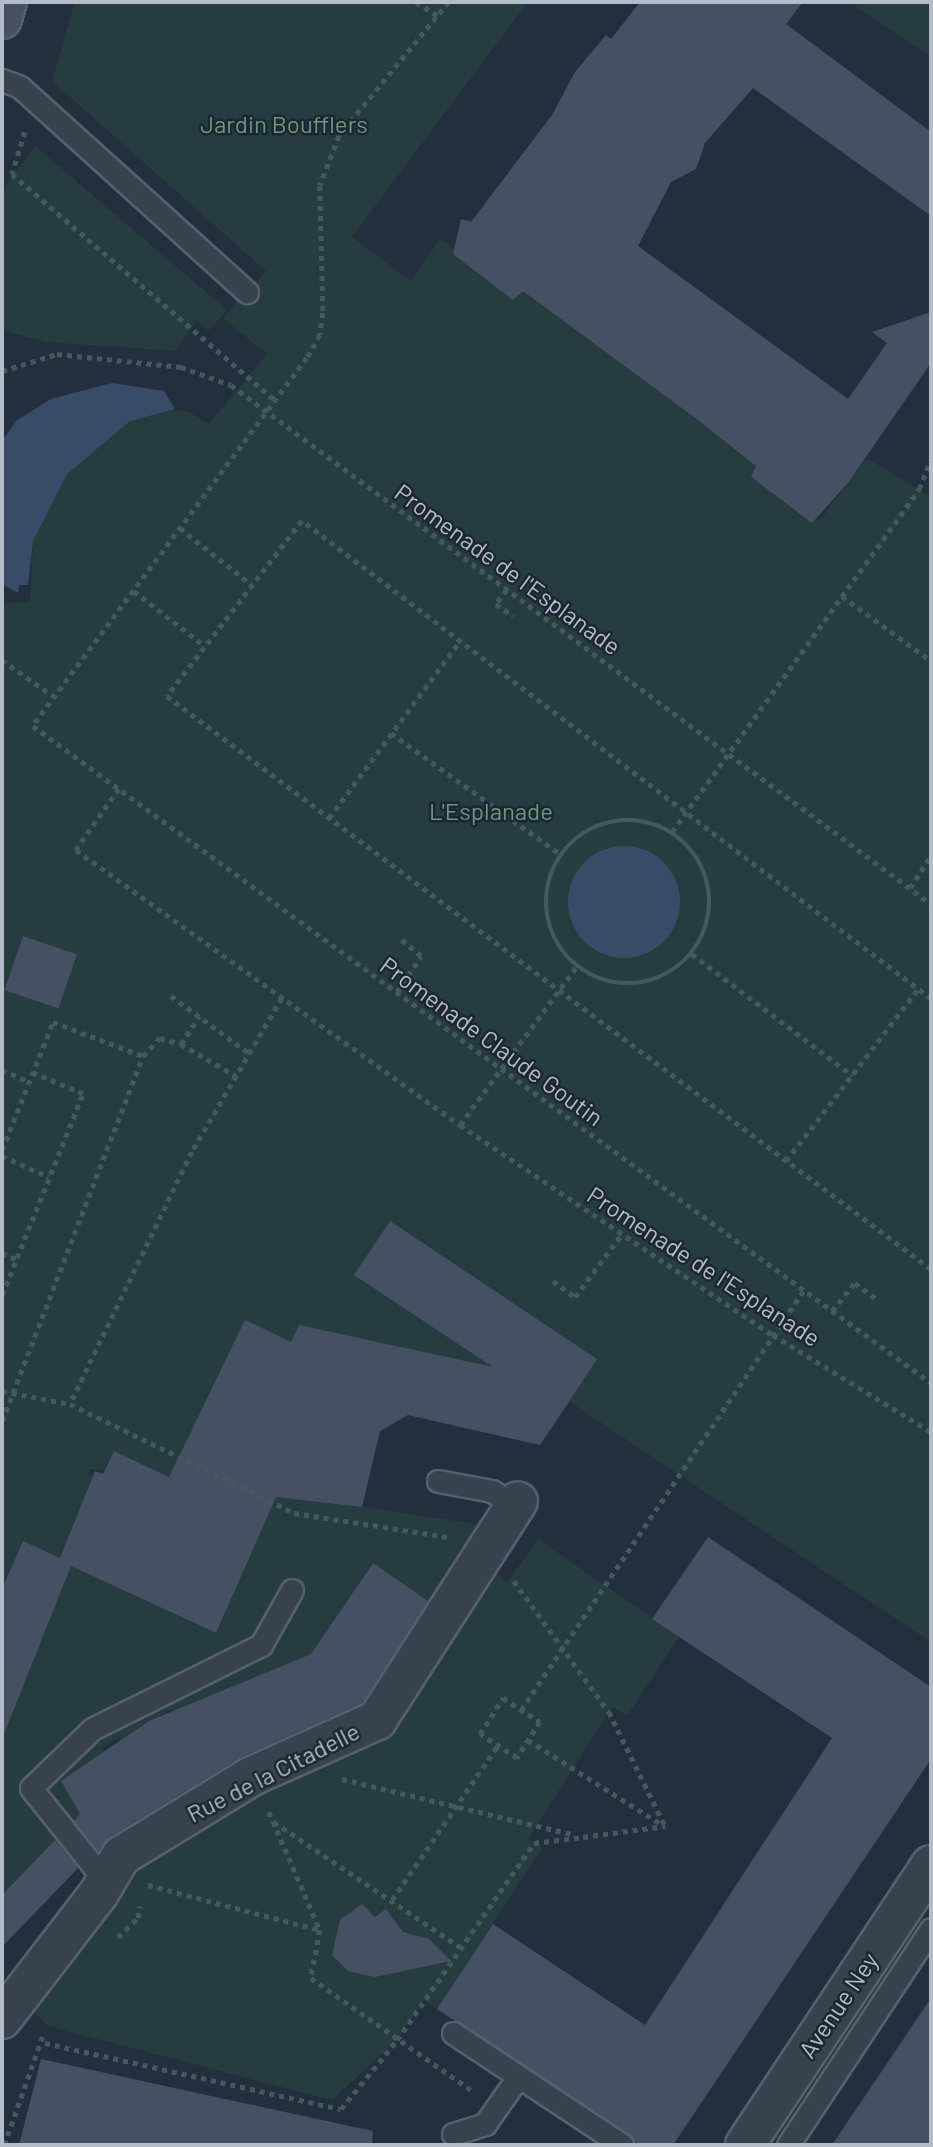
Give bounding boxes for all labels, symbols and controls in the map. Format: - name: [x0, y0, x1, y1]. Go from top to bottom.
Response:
- park label: Jardin Boufflers: [200, 110, 368, 138]
- street label: Promenade de l'Esplanade: [390, 477, 626, 661]
- park label: L'Esplanade: [429, 797, 553, 825]
- street label: Promenade Claude Goutin: [375, 950, 609, 1132]
- street label: Promenade de l'Esplanade: [582, 1180, 826, 1352]
- street label: Rue de la Citadelle: [182, 1716, 364, 1828]
- street label: Avenue Ney: [792, 1947, 884, 2063]

